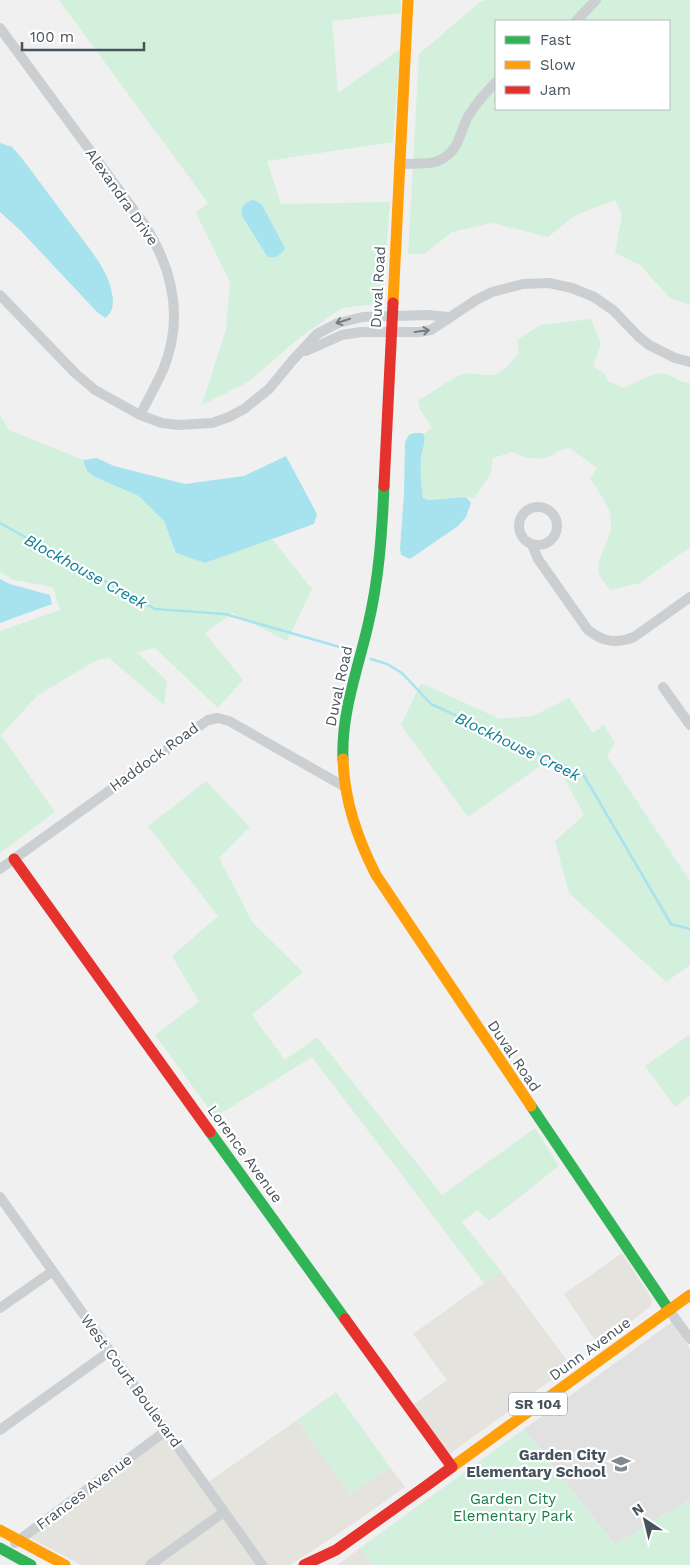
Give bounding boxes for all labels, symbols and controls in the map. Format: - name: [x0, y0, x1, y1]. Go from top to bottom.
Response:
- scale bar: [22, 20, 145, 52]
- legend: [495, 20, 670, 110]
- text: 100 m: [30, 28, 74, 46]
- text: Fast: [540, 31, 572, 49]
- text: Slow: [540, 56, 576, 74]
- text: Jam: [540, 81, 571, 99]
- street label: Alexandra Drive: [82, 145, 162, 249]
- street label: Duval Road: [367, 246, 389, 328]
- one-way arrow: [335, 317, 351, 327]
- one-way arrow: [414, 326, 430, 336]
- water label: Blockhouse Creek: [21, 530, 151, 613]
- street label: Duval Road: [322, 644, 356, 728]
- water label: Blockhouse Creek: [452, 708, 584, 785]
- street label: Haddock Road: [106, 719, 202, 795]
- street label: Duval Road: [484, 1017, 544, 1095]
- street label: Lorence Avenue: [204, 1102, 286, 1206]
- street label: West Court Boulevard: [77, 1311, 185, 1451]
- street label: Dunn Avenue: [546, 1313, 634, 1385]
- road number: SR 104: [509, 1392, 567, 1416]
- place label: Garden City Elementary School: [466, 1446, 607, 1481]
- street label: Frances Avenue: [33, 1450, 135, 1534]
- school or university icon: Garden City Elementary School: [610, 1453, 632, 1475]
- park label: Garden City Elementary Park: [453, 1490, 574, 1525]
- north arrow: [620, 1495, 670, 1545]
- text: N: [629, 1500, 646, 1519]

